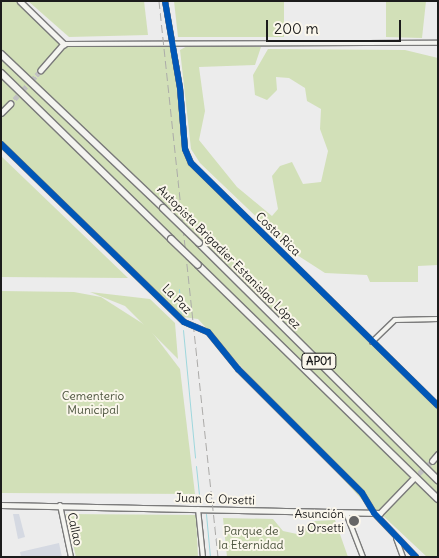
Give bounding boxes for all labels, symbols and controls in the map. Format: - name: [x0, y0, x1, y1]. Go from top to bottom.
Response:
- scale bar: [269, 10, 404, 42]
- text: 200 m: [274, 19, 319, 38]
- street label: Autopista Brigadier Estanislao López: [154, 182, 304, 332]
- street label: Costa Rica: [253, 209, 303, 259]
- street label: La Paz: [159, 281, 195, 317]
- road number: AP01: [300, 352, 338, 370]
- park label: Cementerio Municipal: [62, 389, 124, 417]
- street label: Juan C. Orsetti: [175, 490, 255, 508]
- place label: Asunción y Orsetti: [294, 507, 344, 535]
- street label: Callao: [64, 511, 86, 547]
- marker: Asunción y Orsetti: [348, 515, 360, 527]
- park label: Parque de la Eternidad: [218, 524, 284, 552]

